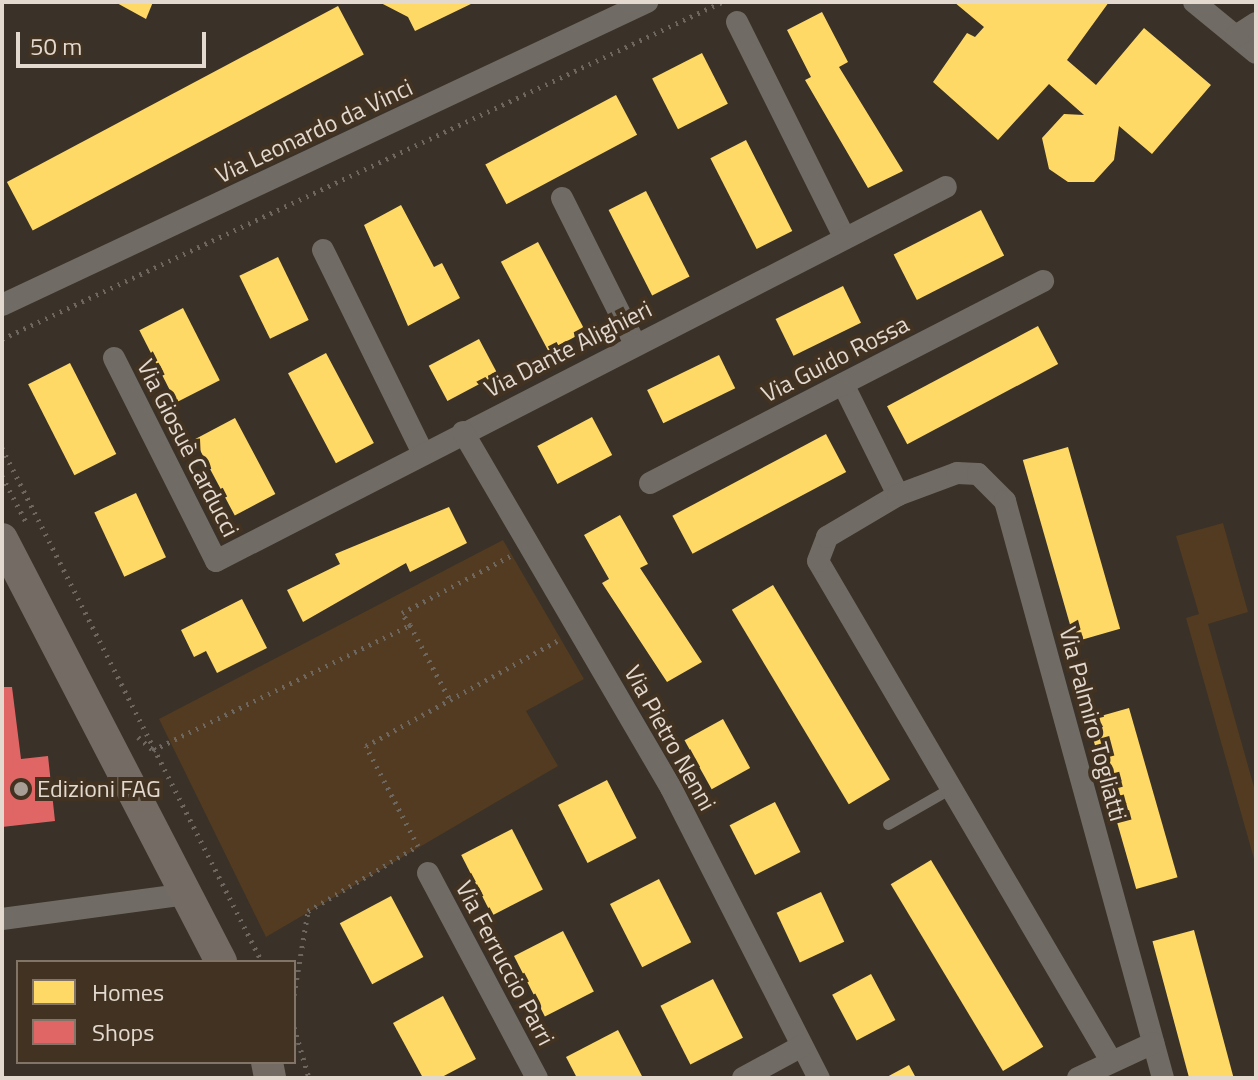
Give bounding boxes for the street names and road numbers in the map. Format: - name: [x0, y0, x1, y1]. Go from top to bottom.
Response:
- street label: Via Leonardo da Vinci: [211, 73, 417, 189]
- street label: Via Dante Alighieri: [480, 294, 656, 404]
- street label: Via Guido Rossa: [756, 309, 914, 409]
- street label: Via Giosuè Carducci: [131, 355, 245, 541]
- street label: Via Palmiro Togliatti: [1053, 624, 1133, 824]
- street label: Via Pietro Nenni: [618, 660, 722, 816]
- street label: Via Ferruccio Parri: [450, 876, 560, 1050]

